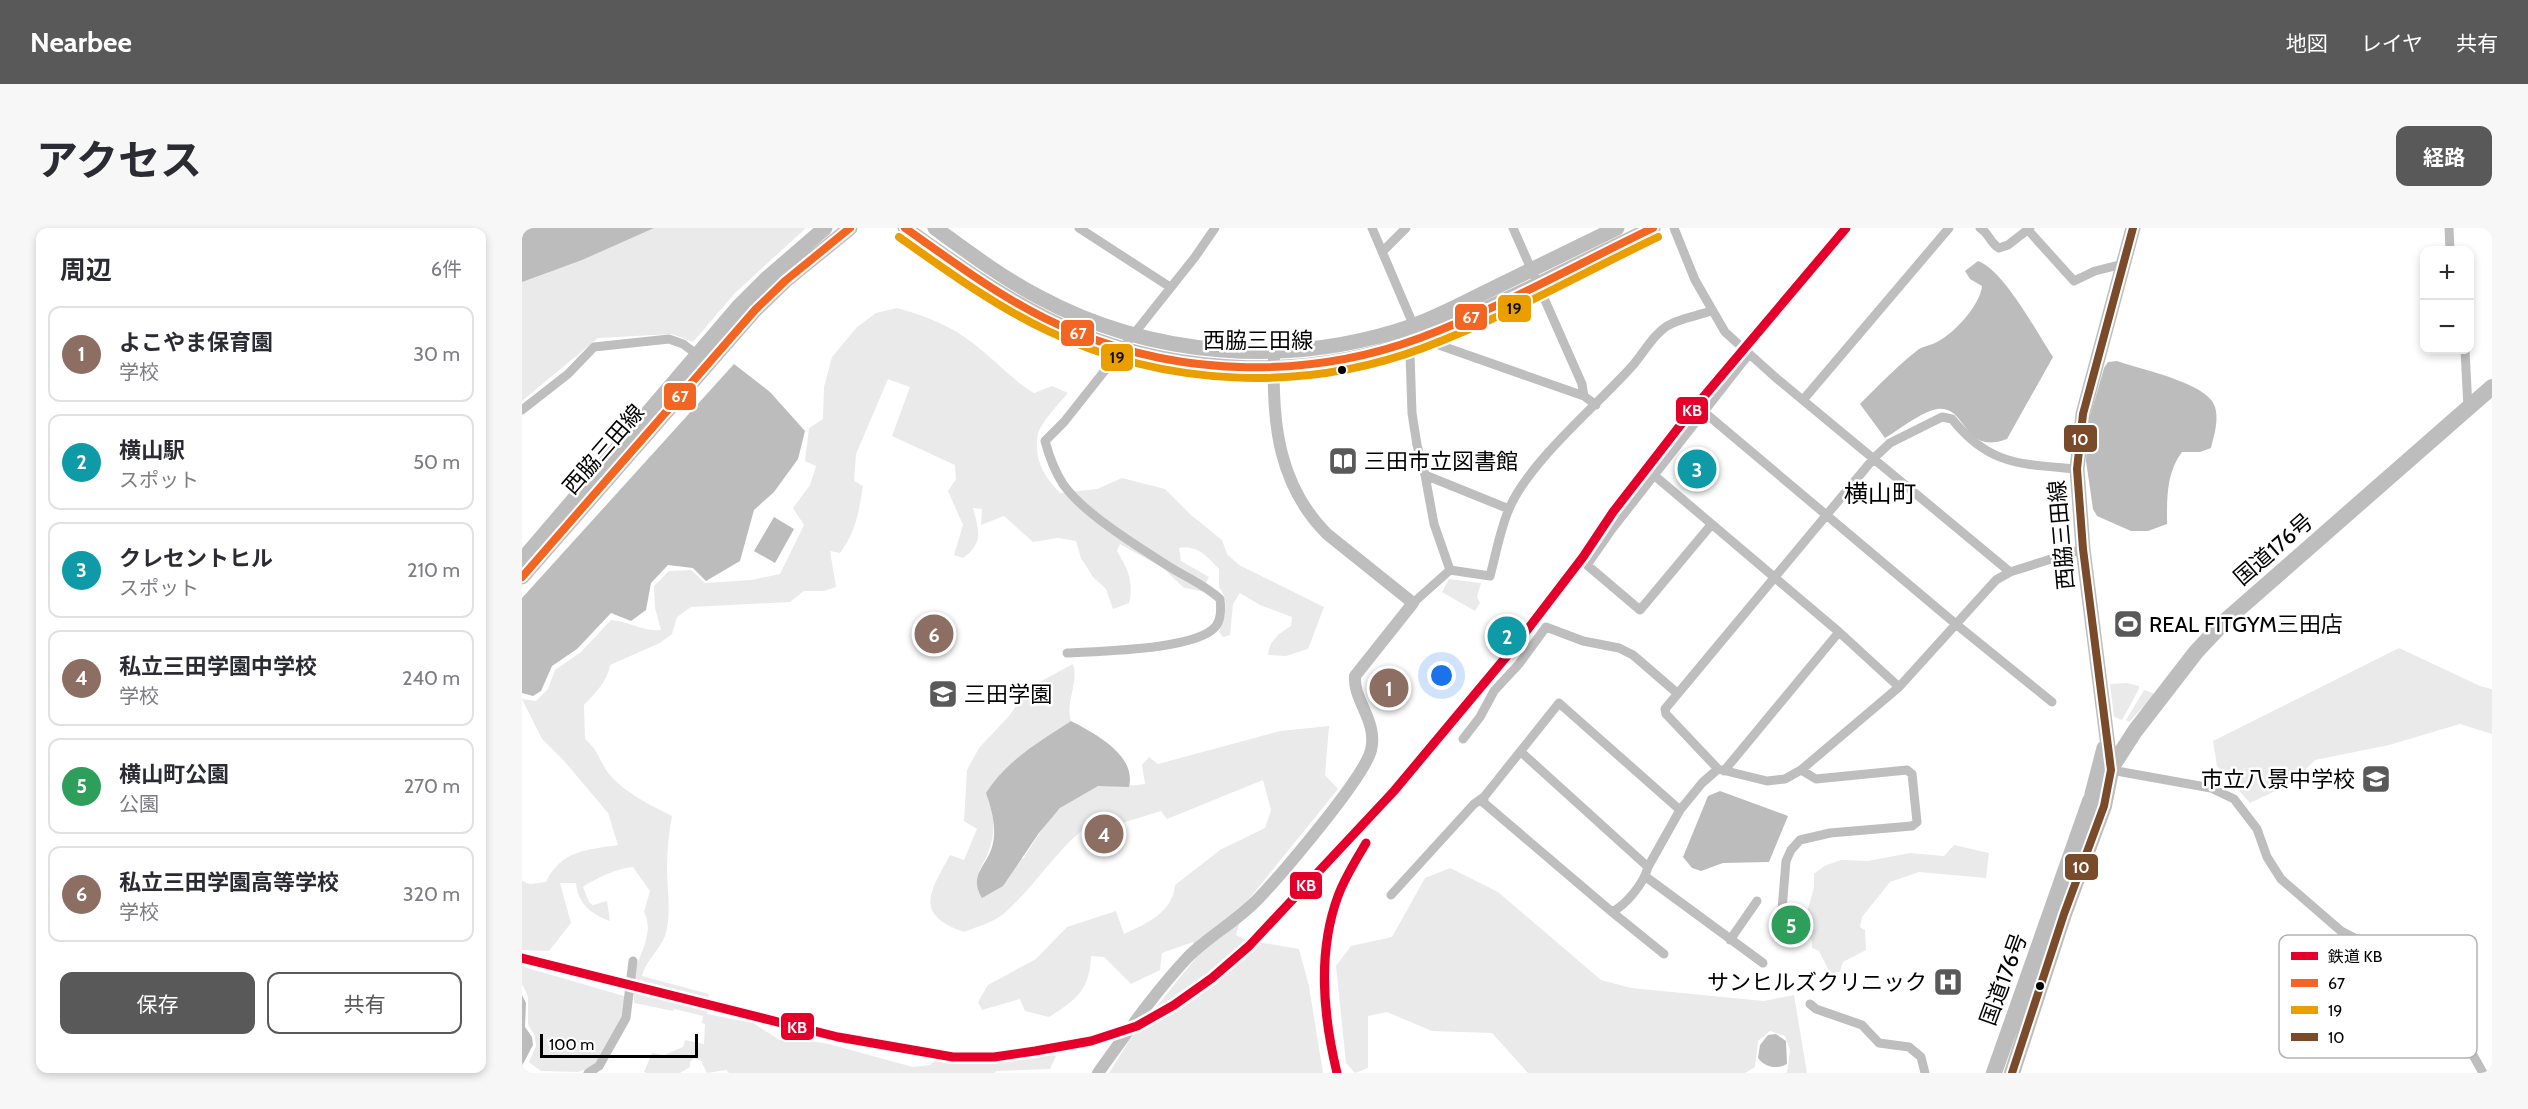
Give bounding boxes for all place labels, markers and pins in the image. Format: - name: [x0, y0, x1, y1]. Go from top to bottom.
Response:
- unlabelled marker: [1336, 364, 1348, 376]
- library icon: 三田市立図書館: [1327, 445, 1359, 477]
- pin: 3: [1678, 446, 1716, 492]
- place label: 三田市立図書館: [1364, 448, 1518, 475]
- sports icon: REAL FITGYM三田店: [2112, 608, 2144, 640]
- place label: REAL FITGYM三田店: [2149, 611, 2343, 638]
- pin: 6: [914, 612, 954, 656]
- pin: 2: [1488, 614, 1526, 658]
- pin: 1: [1370, 666, 1408, 710]
- school or university icon: 三田学園: [927, 678, 959, 710]
- place label: 三田学園: [964, 681, 1052, 708]
- school or university icon: 市立八景中学校: [2360, 763, 2392, 795]
- place label: 市立八景中学校: [2201, 766, 2355, 793]
- pin: 4: [1084, 812, 1124, 856]
- pin: 5: [1772, 902, 1810, 948]
- hospital icon: サンヒルズクリニック: [1932, 966, 1964, 998]
- place label: サンヒルズクリニック: [1707, 969, 1927, 996]
- unlabelled marker: [2034, 980, 2046, 992]

